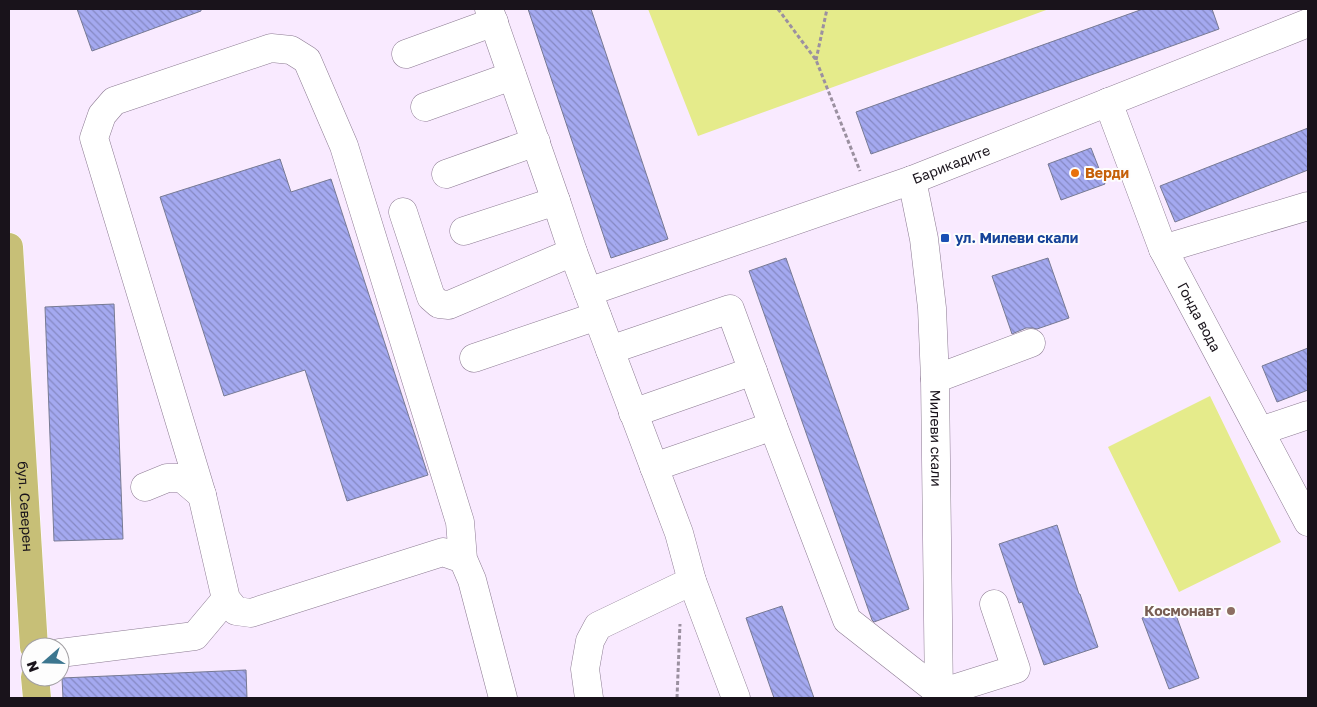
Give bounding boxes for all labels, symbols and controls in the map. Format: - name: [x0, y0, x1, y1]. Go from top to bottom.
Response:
- street label: Барикадите: [910, 141, 992, 187]
- place label: Верди: [1085, 164, 1129, 181]
- marker: Верди: [1069, 167, 1081, 179]
- place label: ул. Милеви скали: [955, 229, 1078, 246]
- marker: ул. Милеви скали: [939, 232, 951, 244]
- street label: Гонда вода: [1174, 279, 1225, 354]
- street label: Милеви скали: [927, 390, 945, 487]
- street label: бул. Северен: [14, 461, 37, 552]
- place label: Космонавт: [1144, 602, 1221, 619]
- marker: Космонавт: [1225, 605, 1237, 617]
- north arrow: [20, 637, 70, 687]
- text: N: [23, 659, 42, 675]

